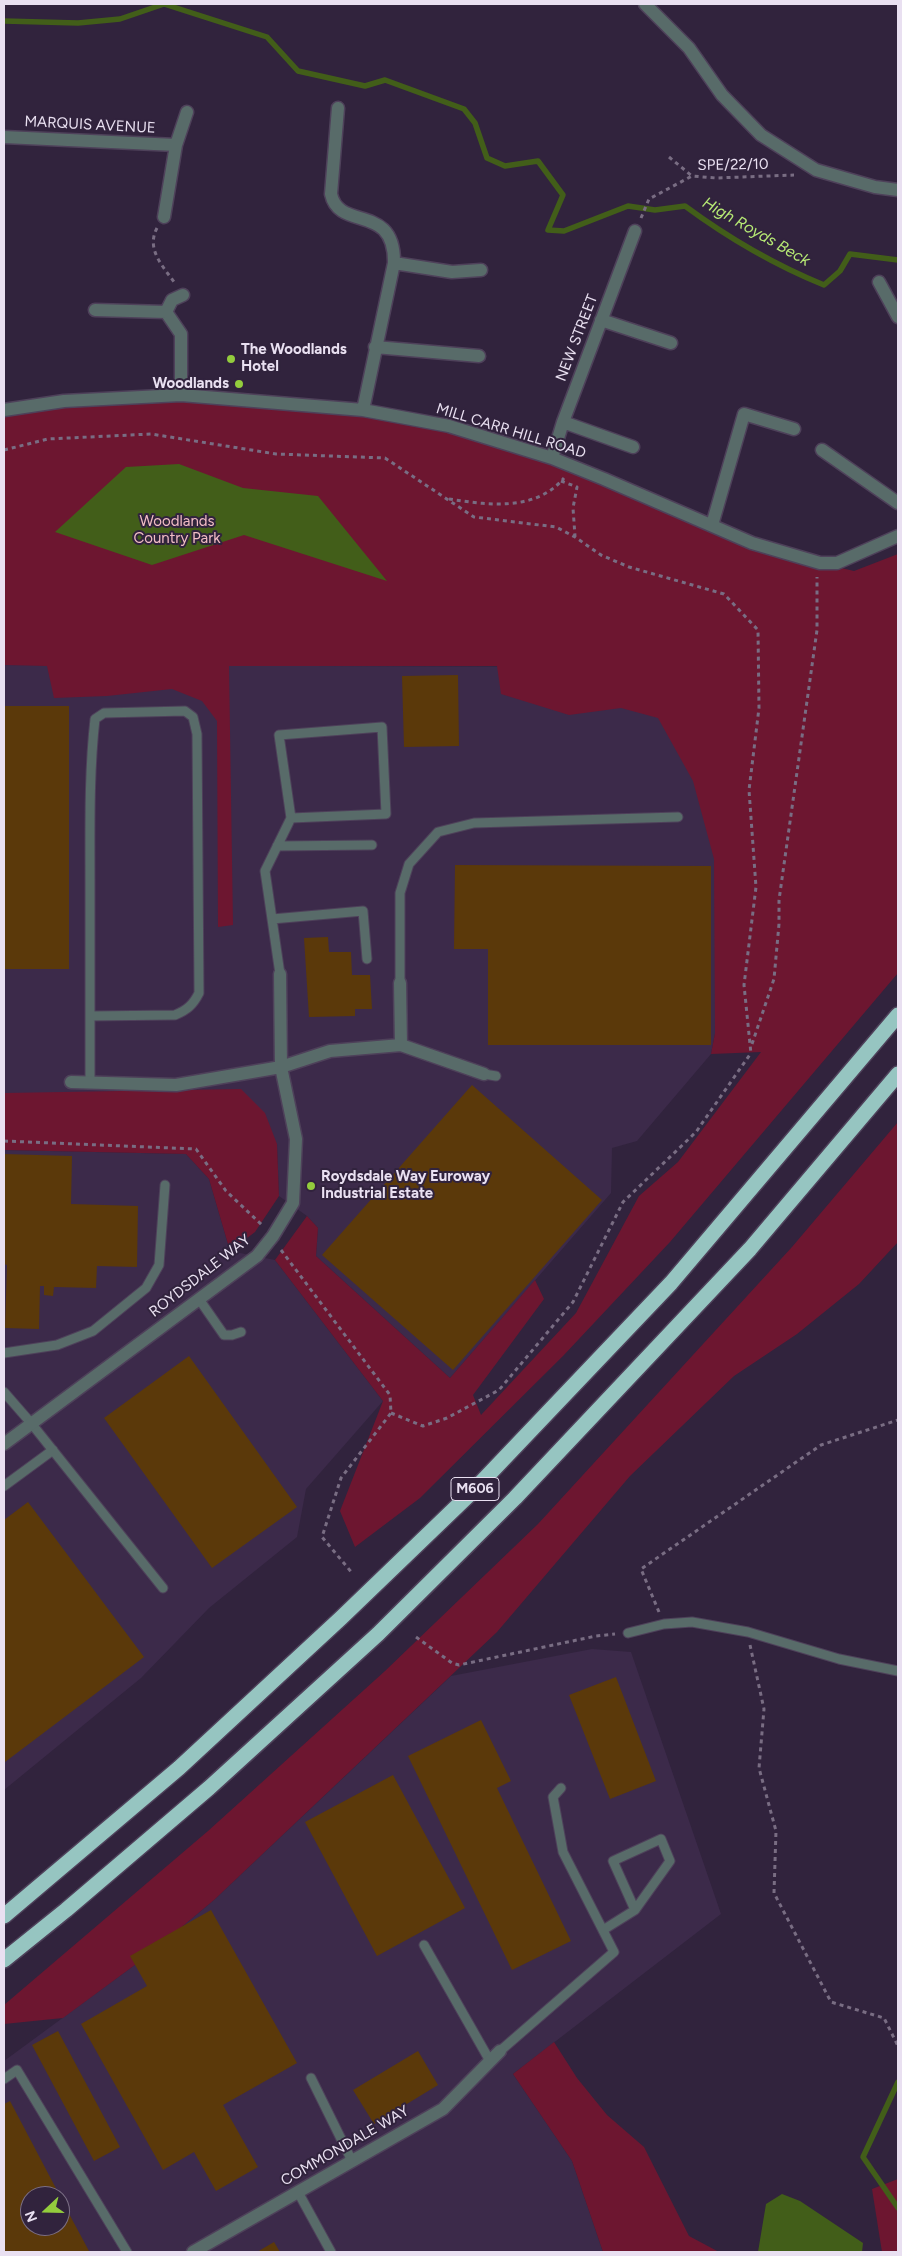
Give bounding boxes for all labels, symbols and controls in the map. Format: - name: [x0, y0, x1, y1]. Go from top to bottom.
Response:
- street label: MARQUIS AVENUE: [24, 113, 156, 137]
- street label: SPE/22/10: [697, 155, 769, 175]
- water label: High Royds Beck: [699, 193, 813, 271]
- street label: NEW STREET: [552, 292, 602, 384]
- place label: The Woodlands Hotel: [241, 341, 347, 376]
- marker: The Woodlands Hotel: [225, 353, 237, 365]
- place label: Woodlands: [152, 375, 229, 393]
- marker: Woodlands: [233, 378, 245, 390]
- street label: MILL CARR HILL ROAD: [434, 400, 588, 462]
- park label: Woodlands Country Park: [133, 513, 221, 548]
- place label: Roydsdale Way Euroway Industrial Estate: [321, 1168, 490, 1203]
- marker: Roydsdale Way Euroway Industrial Estate: [305, 1180, 317, 1192]
- street label: ROYDSDALE WAY: [146, 1231, 254, 1321]
- road number: M606: [451, 1478, 499, 1500]
- street label: COMMONDALE WAY: [278, 2102, 412, 2190]
- north arrow: [20, 2186, 70, 2236]
- text: N: [22, 2208, 41, 2224]

